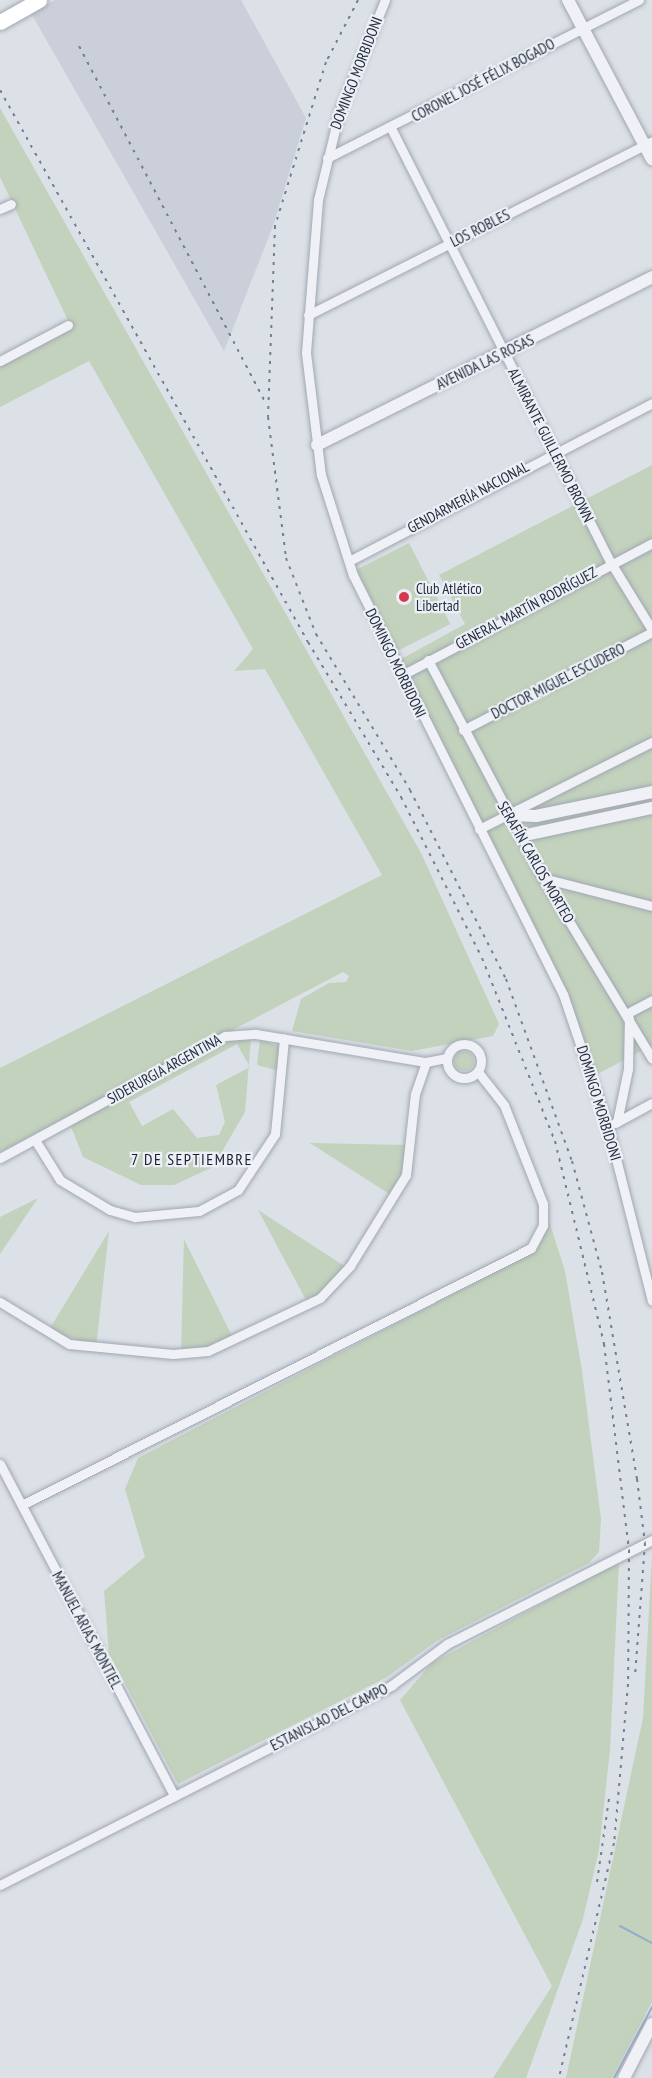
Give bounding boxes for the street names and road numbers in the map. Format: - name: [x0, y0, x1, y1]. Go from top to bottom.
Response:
- street label: DOMINGO MORBIDONI: [326, 14, 386, 132]
- street label: CORONEL JOSÉ FÉLIX BOGADO: [408, 34, 558, 126]
- street label: LOS ROBLES: [447, 205, 513, 251]
- street label: AVENIDA LAS ROSAS: [433, 330, 537, 394]
- street label: ALMIRANTE GUILLERMO BROWN: [504, 365, 598, 525]
- street label: GENDARMERÍA NACIONAL: [404, 457, 532, 537]
- street label: GENERAL MARTÍN RODRÍGUEZ: [452, 563, 600, 653]
- street label: DOMINGO MORBIDONI: [362, 605, 430, 721]
- street label: DOCTOR MIGUEL ESCUDERO: [488, 639, 628, 723]
- street label: SERAFÍN CARLOS MORTEO: [494, 798, 578, 926]
- street label: SIDERURGIA ARGENTINA: [104, 1030, 224, 1108]
- street label: DOMINGO MORBIDONI: [573, 1043, 625, 1163]
- street label: MANUEL ARIAS MONTIEL: [48, 1568, 126, 1692]
- street label: ESTANISLAO DEL CAMPO: [267, 1679, 391, 1755]

